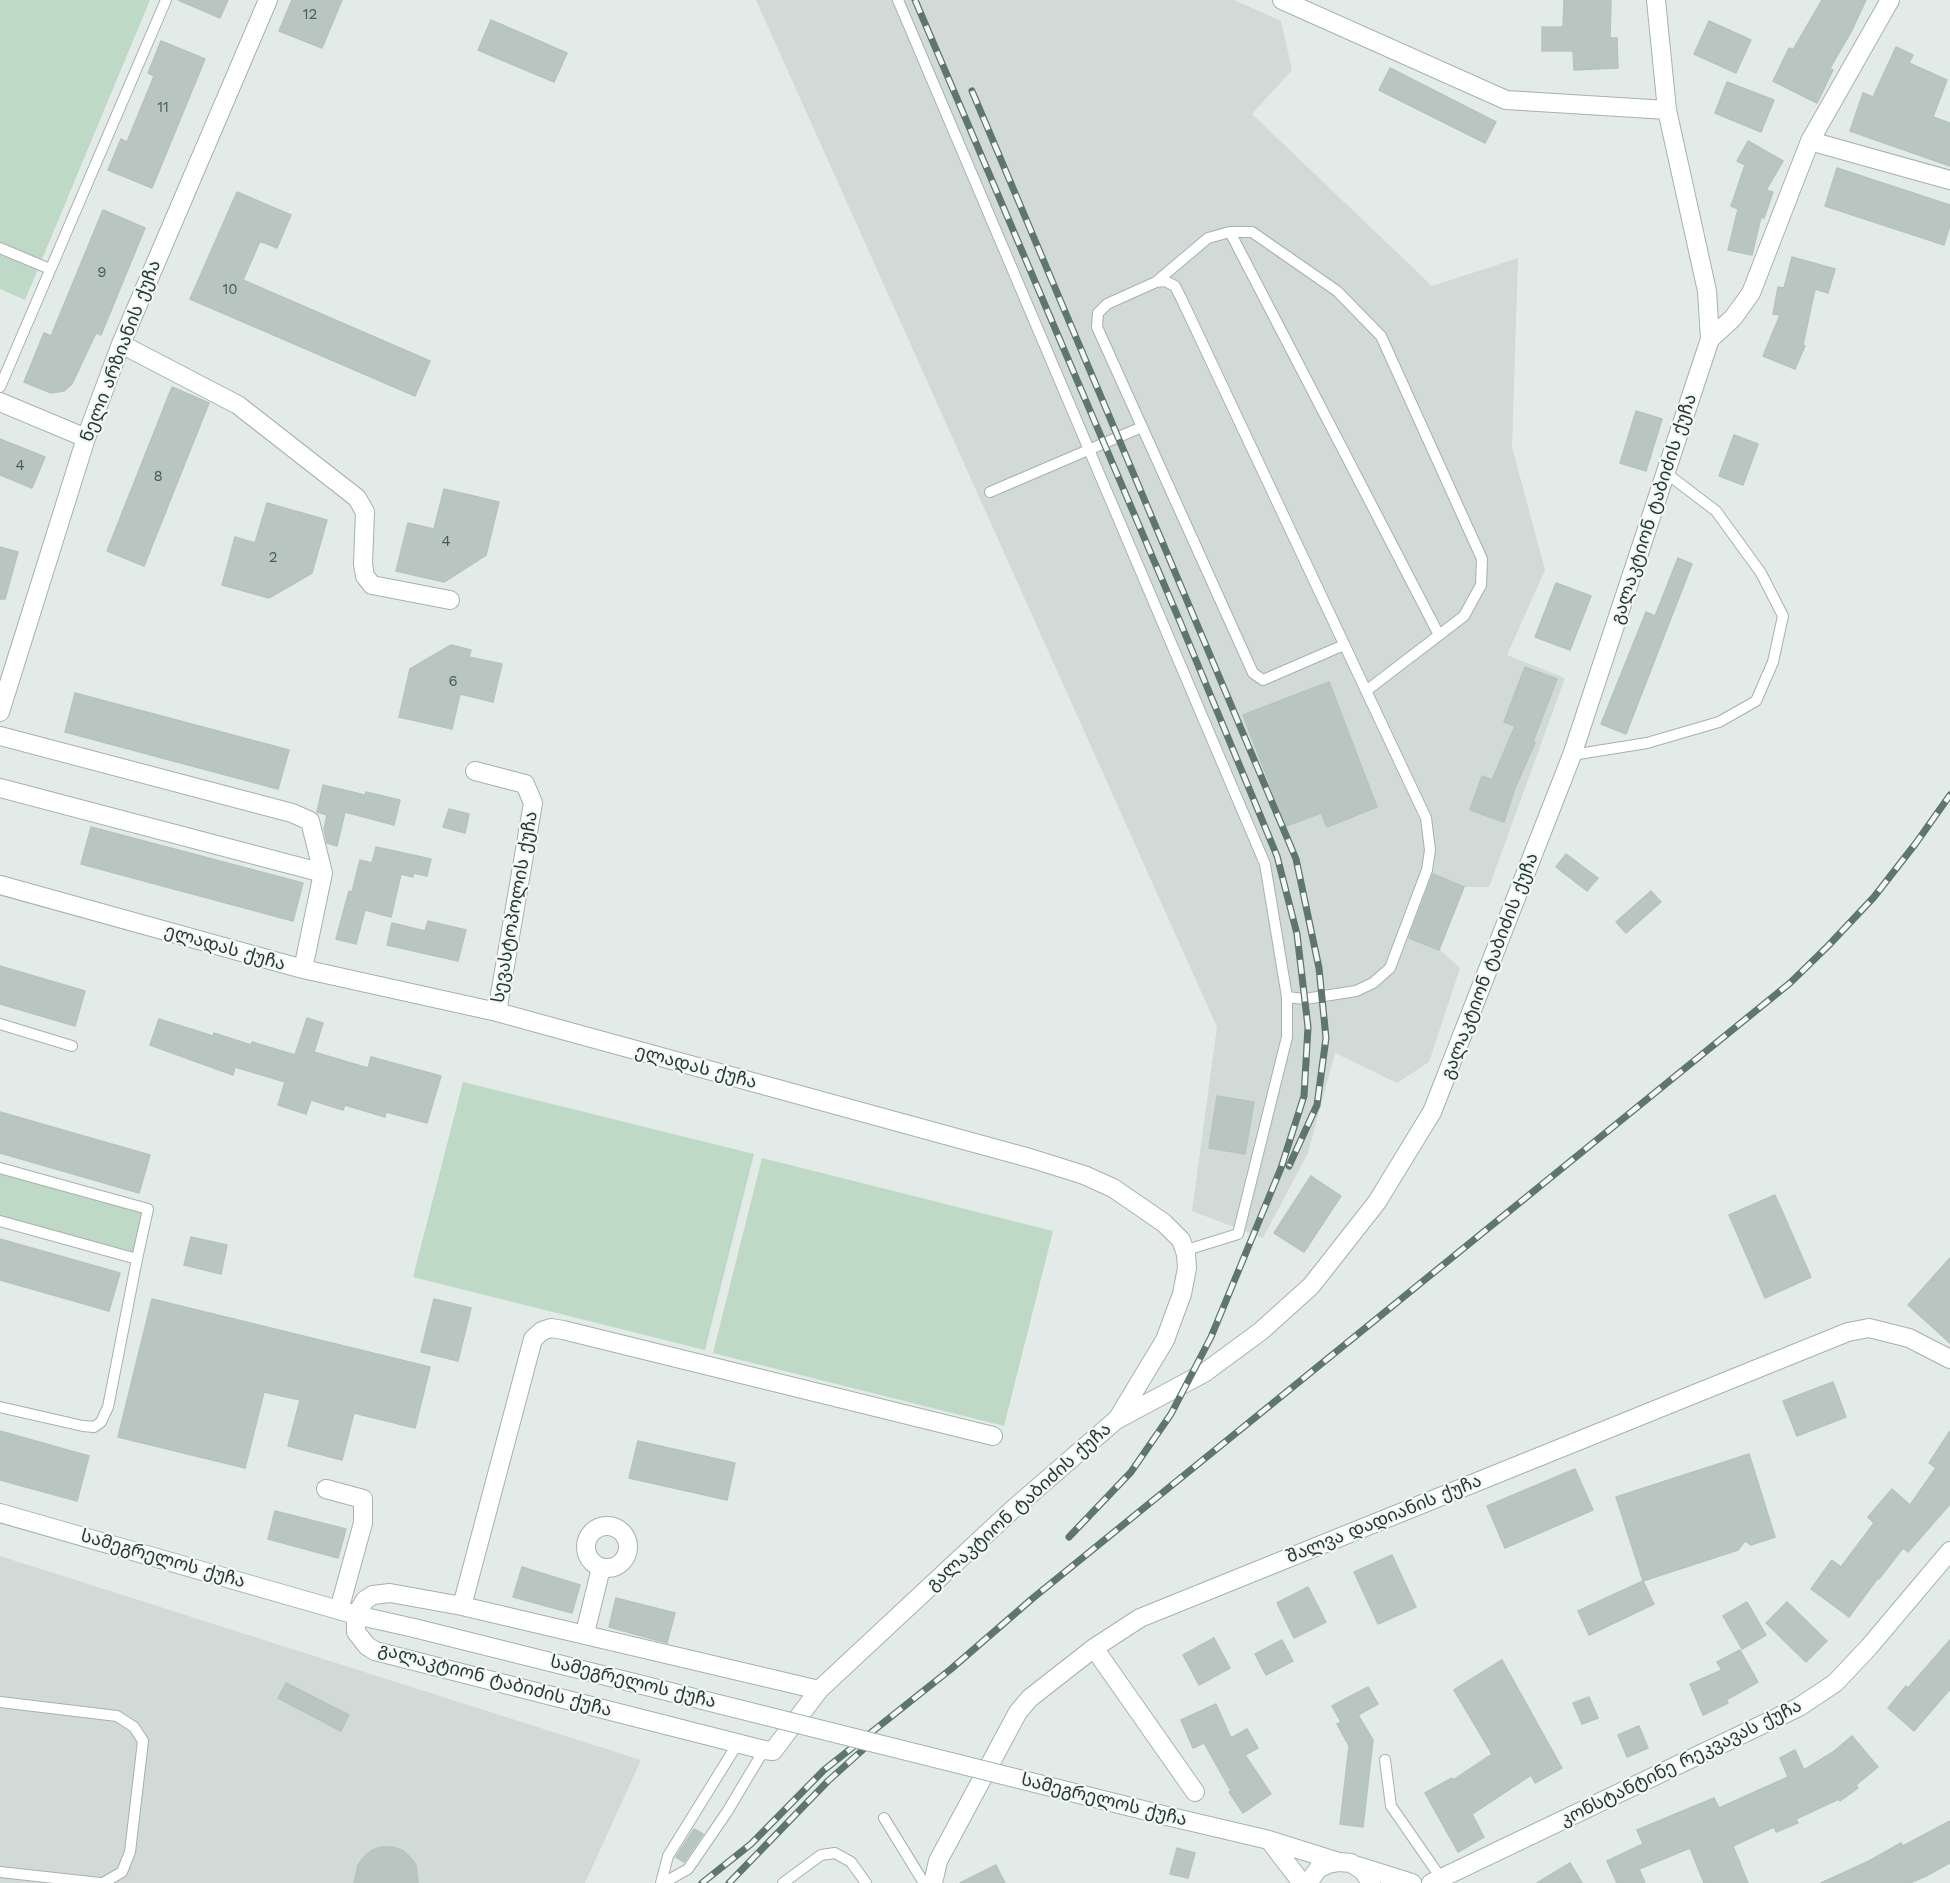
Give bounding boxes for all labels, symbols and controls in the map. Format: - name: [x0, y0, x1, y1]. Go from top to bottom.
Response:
- house number: 12: [303, 6, 317, 24]
- house number: 11: [157, 99, 169, 117]
- street label: ნელი არზიანის ქუჩა: [76, 257, 166, 445]
- house number: 9: [97, 264, 107, 282]
- house number: 10: [222, 281, 238, 299]
- street label: გალაკტიონ ტაბიძის ქუჩა: [1607, 391, 1701, 627]
- house number: 4: [15, 457, 25, 475]
- house number: 8: [153, 468, 163, 486]
- house number: 4: [441, 533, 451, 551]
- house number: 2: [269, 549, 277, 567]
- house number: 6: [448, 673, 458, 691]
- street label: სევასტოპოლის ქუჩა: [488, 810, 542, 1004]
- street label: გალაკტიონ ტაბიძის ქუჩა: [1437, 850, 1543, 1082]
- street label: ელადას ქუჩა: [162, 920, 288, 976]
- street label: ელადას ქუჩა: [633, 1040, 759, 1094]
- street label: გალაკტიონ ტაბიძის ქუჩა: [922, 1418, 1116, 1596]
- street label: შალვა დადიანის ქუჩა: [1283, 1470, 1485, 1568]
- street label: სამეგრელოს ქუჩა: [78, 1525, 248, 1593]
- street label: გალაკტიონ ტაბიძის ქუჩა: [376, 1638, 614, 1722]
- street label: სამეგრელოს ქუჩა: [548, 1651, 718, 1713]
- street label: კონსტანტინე რეკვავას ქუჩა: [1557, 1695, 1805, 1831]
- street label: სამეგრელოს ქუჩა: [1019, 1769, 1189, 1831]

